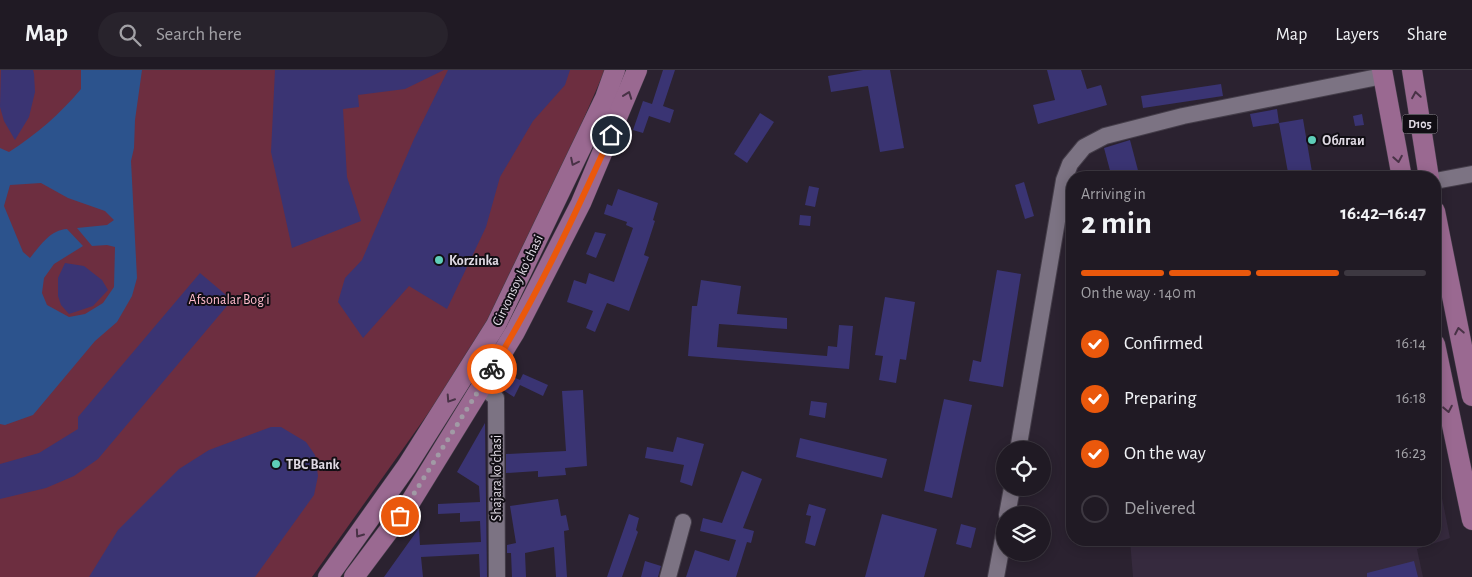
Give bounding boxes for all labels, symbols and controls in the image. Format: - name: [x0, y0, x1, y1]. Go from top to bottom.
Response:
- search box: [98, 12, 448, 57]
- icon: search: [116, 21, 144, 49]
- text: Map: [25, 22, 68, 46]
- text: Search here: [156, 25, 242, 44]
- text: Map: [1276, 26, 1307, 44]
- text: Layers: [1335, 26, 1379, 44]
- text: Share: [1407, 26, 1447, 44]
- one-way arrow: [1411, 90, 1421, 99]
- one-way arrow: [622, 91, 632, 100]
- pin: [590, 114, 632, 156]
- road number: D105: [1402, 114, 1438, 134]
- icon: home: [597, 121, 625, 149]
- marker: Облгаи: [1306, 134, 1318, 146]
- place label: Облгаи: [1322, 134, 1365, 148]
- one-way arrow: [1393, 154, 1403, 163]
- one-way arrow: [570, 157, 580, 166]
- text: Arriving in: [1081, 186, 1146, 202]
- text: 16:42–16:47: [1340, 204, 1426, 223]
- text: 2 min: [1081, 207, 1152, 239]
- street label: Girvonsoy koʻchasi: [490, 233, 546, 328]
- marker: Korzinka: [433, 254, 445, 266]
- place label: Korzinka: [449, 254, 499, 268]
- text: On the way · 140 m: [1081, 285, 1196, 301]
- park label: Afsonalar Bog'i: [188, 293, 270, 307]
- one-way arrow: [1454, 327, 1465, 336]
- icon: check: [1081, 330, 1109, 358]
- text: Confirmed: [1124, 334, 1203, 353]
- text: 16:14: [1396, 335, 1426, 351]
- courier: [467, 344, 517, 394]
- icon: bike: [478, 355, 506, 383]
- icon: check: [1081, 385, 1109, 413]
- text: Preparing: [1124, 389, 1197, 408]
- text: 16:18: [1396, 390, 1426, 406]
- one-way arrow: [447, 394, 457, 403]
- one-way arrow: [1442, 405, 1453, 414]
- street label: Shajara koʻchasi: [490, 435, 504, 521]
- icon: check: [1081, 440, 1109, 468]
- map controls: [996, 441, 1051, 561]
- button: locate: [996, 441, 1051, 496]
- text: On the way: [1124, 444, 1206, 463]
- text: 16:23: [1395, 445, 1426, 461]
- marker: TBC Bank: [270, 458, 282, 470]
- place label: TBC Bank: [286, 458, 340, 472]
- pin: [379, 495, 421, 537]
- text: Delivered: [1124, 499, 1196, 518]
- icon: bag: [386, 502, 414, 530]
- button: layers: [996, 506, 1051, 561]
- one-way arrow: [356, 528, 365, 537]

